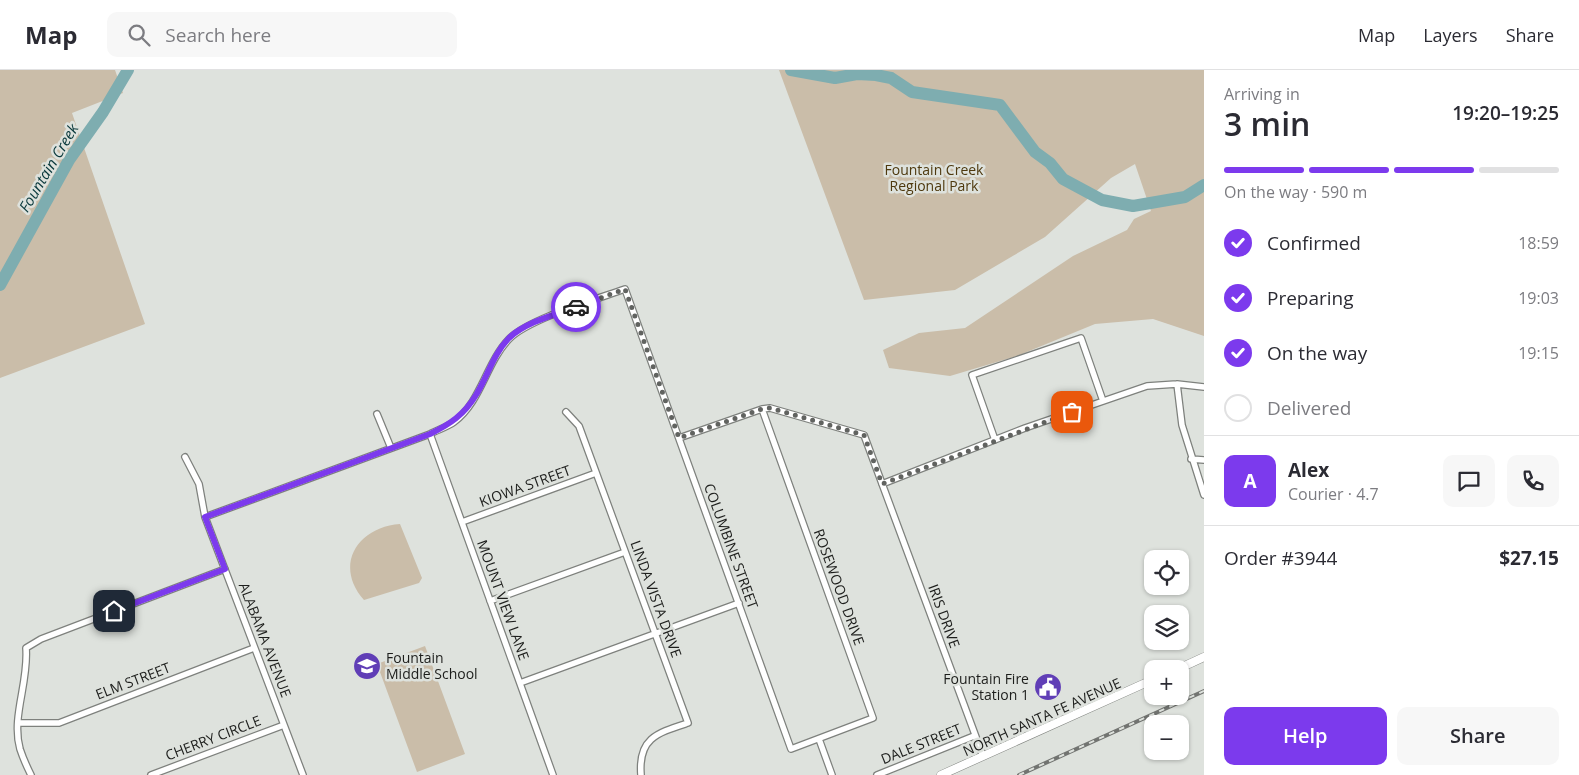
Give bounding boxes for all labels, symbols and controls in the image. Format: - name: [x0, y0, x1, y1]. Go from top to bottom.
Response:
- search box: [107, 12, 457, 57]
- text: Map: [25, 18, 77, 51]
- icon: search: [125, 21, 153, 49]
- text: Search here: [165, 22, 271, 48]
- text: Map: [1358, 23, 1395, 47]
- text: Layers: [1423, 23, 1478, 47]
- text: Share: [1506, 23, 1554, 47]
- text: Arriving in: [1224, 83, 1300, 105]
- text: 19:20–19:25: [1452, 100, 1559, 126]
- text: 3 min: [1224, 102, 1310, 145]
- water label: Fountain Creek: [14, 119, 83, 215]
- park label: Fountain Creek Regional Park: [885, 160, 984, 195]
- text: On the way · 590 m: [1224, 181, 1367, 203]
- icon: check: [1224, 229, 1252, 257]
- text: Confirmed: [1267, 230, 1361, 256]
- text: 18:59: [1518, 232, 1559, 254]
- courier: [551, 282, 601, 332]
- icon: check: [1224, 284, 1252, 312]
- text: Preparing: [1267, 285, 1354, 311]
- text: 19:03: [1518, 287, 1559, 309]
- icon: car: [562, 293, 590, 321]
- icon: check: [1224, 339, 1252, 367]
- text: On the way: [1267, 340, 1367, 366]
- text: 19:15: [1518, 342, 1559, 364]
- pin: [1051, 391, 1093, 433]
- text: Delivered: [1267, 395, 1351, 421]
- icon: bag: [1058, 398, 1086, 426]
- button: chat: [1443, 455, 1495, 507]
- button: phone: [1507, 455, 1559, 507]
- text: Alex: [1288, 457, 1329, 483]
- street label: KIOWA STREET: [476, 460, 573, 511]
- text: A: [1243, 468, 1257, 494]
- street label: COLUMBINE STREET: [700, 481, 763, 611]
- text: Courier · 4.7: [1288, 483, 1379, 505]
- street label: ROSEWOOD DRIVE: [810, 526, 869, 648]
- street label: MOUNT VIEW LANE: [473, 537, 534, 663]
- street label: LINDA VISTA DRIVE: [626, 538, 686, 660]
- text: Order #3944: [1224, 545, 1337, 571]
- text: $27.15: [1499, 545, 1559, 571]
- map controls: [1144, 550, 1189, 760]
- button: locate: [1144, 550, 1189, 595]
- street label: ALABAMA AVENUE: [235, 580, 296, 700]
- street label: IRIS DRIVE: [924, 581, 965, 650]
- pin: [93, 590, 135, 632]
- icon: home: [100, 597, 128, 625]
- button: layers: [1144, 605, 1189, 650]
- place label: Fountain Middle School: [386, 648, 478, 683]
- school or university icon: Fountain Middle School: [352, 651, 382, 681]
- street label: ELM STREET: [93, 657, 173, 703]
- button: +: [1144, 660, 1189, 705]
- place label: Fountain Fire Station 1: [943, 669, 1029, 704]
- public building icon: Fountain Fire Station 1: [1033, 672, 1063, 702]
- street label: NORTH SANTA FE AVENUE: [960, 673, 1124, 760]
- button: Help: [1224, 707, 1387, 765]
- button: Share: [1397, 707, 1559, 765]
- street label: CHERRY CIRCLE: [162, 711, 263, 764]
- button: −: [1144, 715, 1189, 760]
- street label: DALE STREET: [878, 719, 964, 768]

